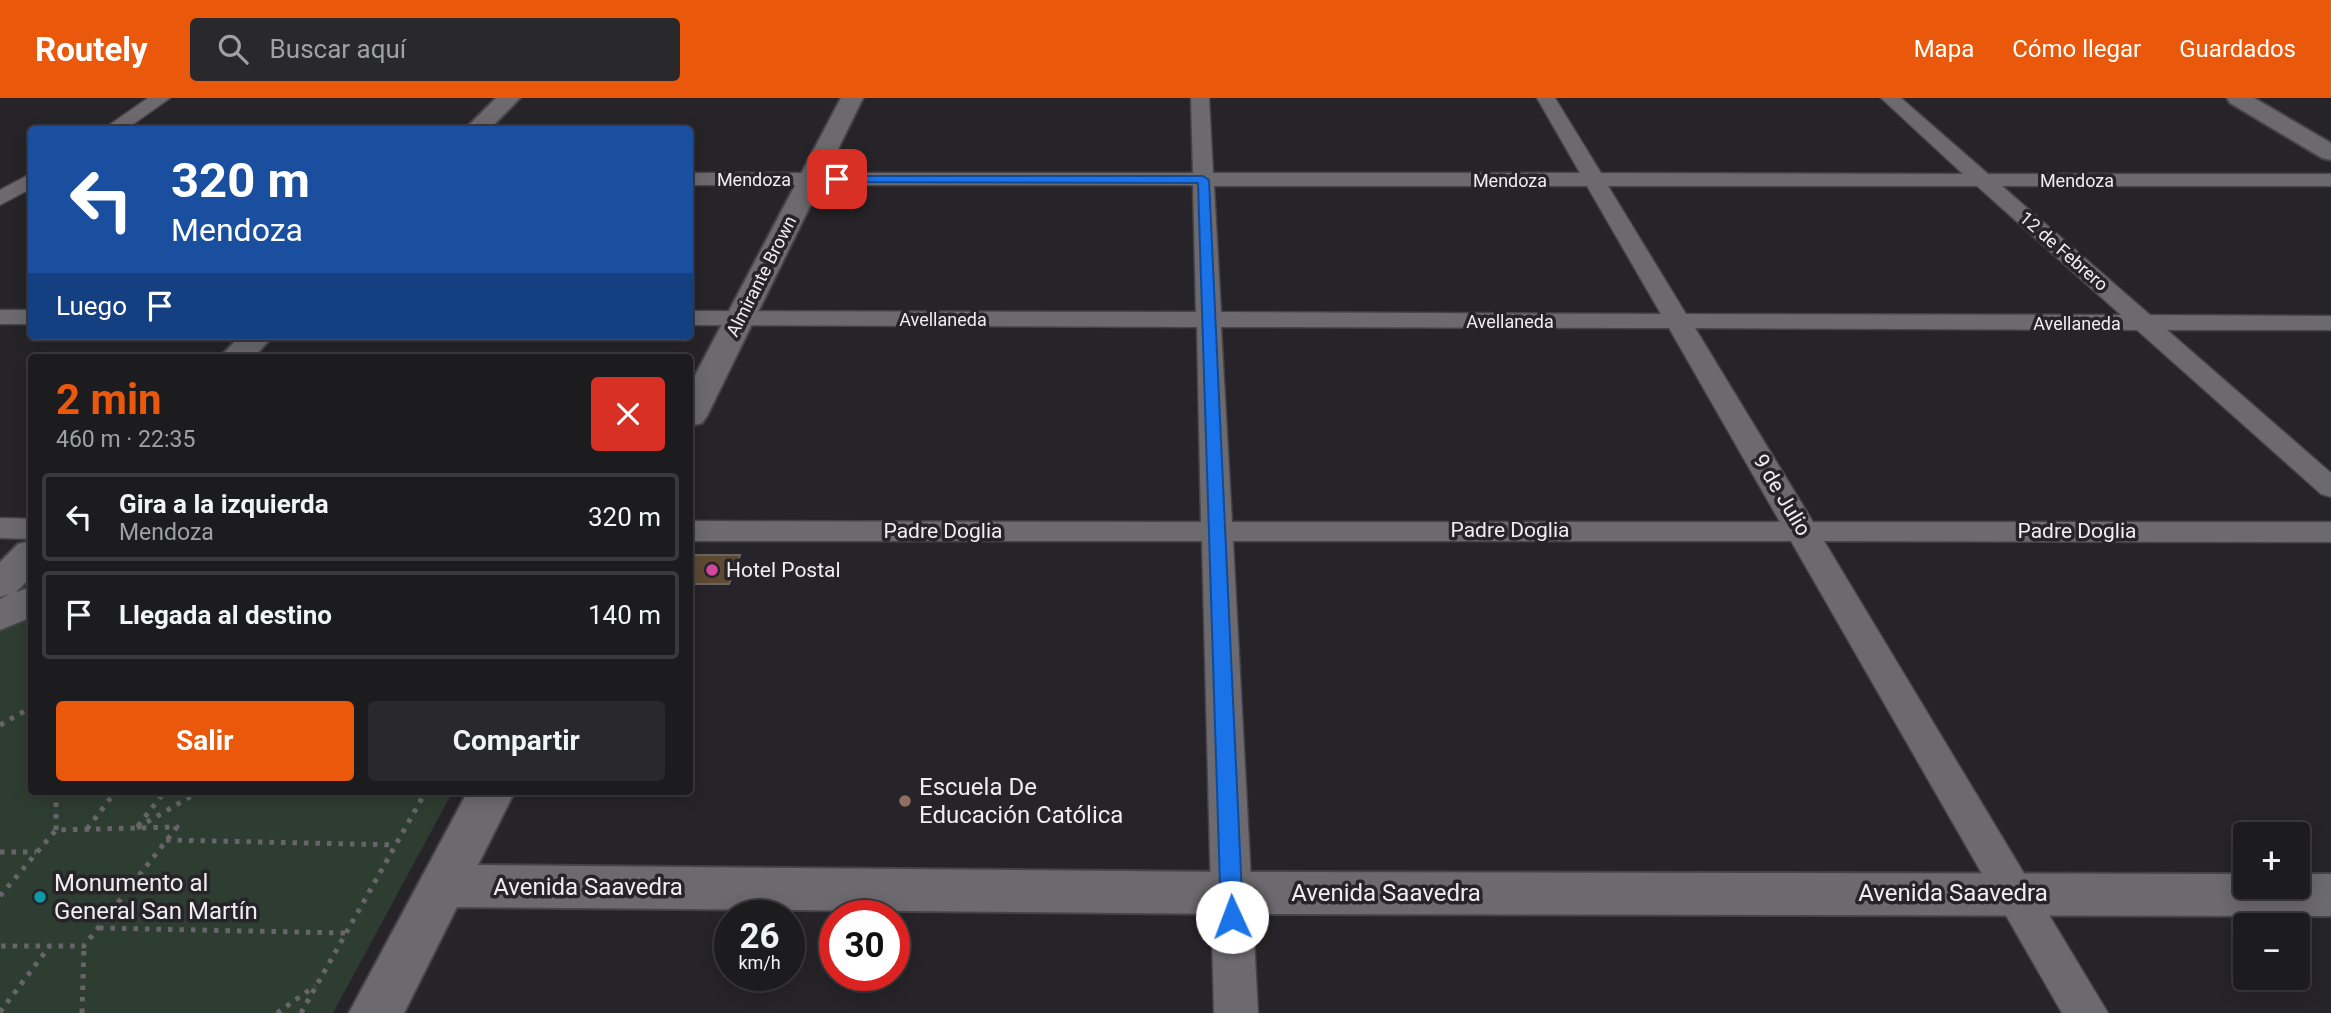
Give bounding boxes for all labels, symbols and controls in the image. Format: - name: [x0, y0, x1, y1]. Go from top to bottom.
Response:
- search box: [190, 18, 680, 81]
- text: Routely: [35, 30, 148, 69]
- icon: search: [214, 30, 252, 68]
- text: Buscar aquí: [270, 34, 406, 64]
- text: Mapa: [1914, 35, 1974, 63]
- text: Cómo llegar: [2012, 35, 2141, 63]
- text: Guardados: [2179, 35, 2296, 63]
- pin: [807, 149, 867, 209]
- text: 320 m: [171, 152, 310, 209]
- icon: left: [56, 154, 147, 245]
- icon: arrive: [818, 160, 856, 198]
- street label: Mendoza: [717, 169, 791, 190]
- street label: Mendoza: [1473, 170, 1547, 191]
- street label: Mendoza: [2040, 170, 2114, 191]
- street label: 12 de Febrero: [2016, 207, 2112, 295]
- text: Mendoza: [171, 211, 303, 249]
- street label: Almirante Brown: [722, 212, 800, 340]
- icon: arrive: [141, 287, 179, 325]
- text: Luego: [56, 291, 127, 321]
- street label: Avellaneda: [899, 309, 987, 330]
- street label: Avellaneda: [1466, 311, 1554, 332]
- street label: Avellaneda: [2033, 313, 2121, 334]
- text: 2 min: [56, 375, 162, 424]
- button: close: [591, 377, 665, 451]
- text: 460 m · 22:35: [56, 426, 195, 453]
- street label: 9 de Julio: [1748, 450, 1816, 540]
- text: Gira a la izquierda: [119, 489, 329, 519]
- icon: left: [60, 498, 98, 536]
- text: 320 m: [588, 502, 661, 532]
- street label: Padre Doglia: [1451, 518, 1569, 542]
- text: Mendoza: [119, 519, 214, 546]
- street label: Padre Doglia: [884, 519, 1002, 543]
- street label: Padre Doglia: [2018, 519, 2136, 543]
- place label: Hotel Postal: [726, 558, 841, 582]
- marker: Hotel Postal: [704, 562, 720, 578]
- icon: arrive: [60, 596, 98, 634]
- text: Llegada al destino: [119, 600, 332, 630]
- text: 140 m: [588, 600, 661, 630]
- button: Salir: [56, 701, 354, 781]
- button: Compartir: [368, 701, 665, 781]
- place label: Escuela De Educación Católica: [919, 773, 1123, 829]
- marker: Escuela De Educación Católica: [897, 793, 913, 809]
- map controls: [2233, 822, 2310, 990]
- button: +: [2233, 822, 2310, 899]
- place label: Monumento al General San Martín: [54, 869, 258, 925]
- street label: Avenida Saavedra: [493, 873, 683, 901]
- street label: Avenida Saavedra: [1291, 879, 1481, 907]
- street label: Avenida Saavedra: [1858, 879, 2048, 907]
- position arrow: [1195, 880, 1269, 954]
- marker: Monumento al General San Martín: [32, 889, 48, 905]
- speed limit sign: 30: [819, 900, 910, 991]
- button: −: [2233, 913, 2310, 990]
- text: 26: [739, 916, 780, 957]
- text: km/h: [738, 952, 781, 973]

